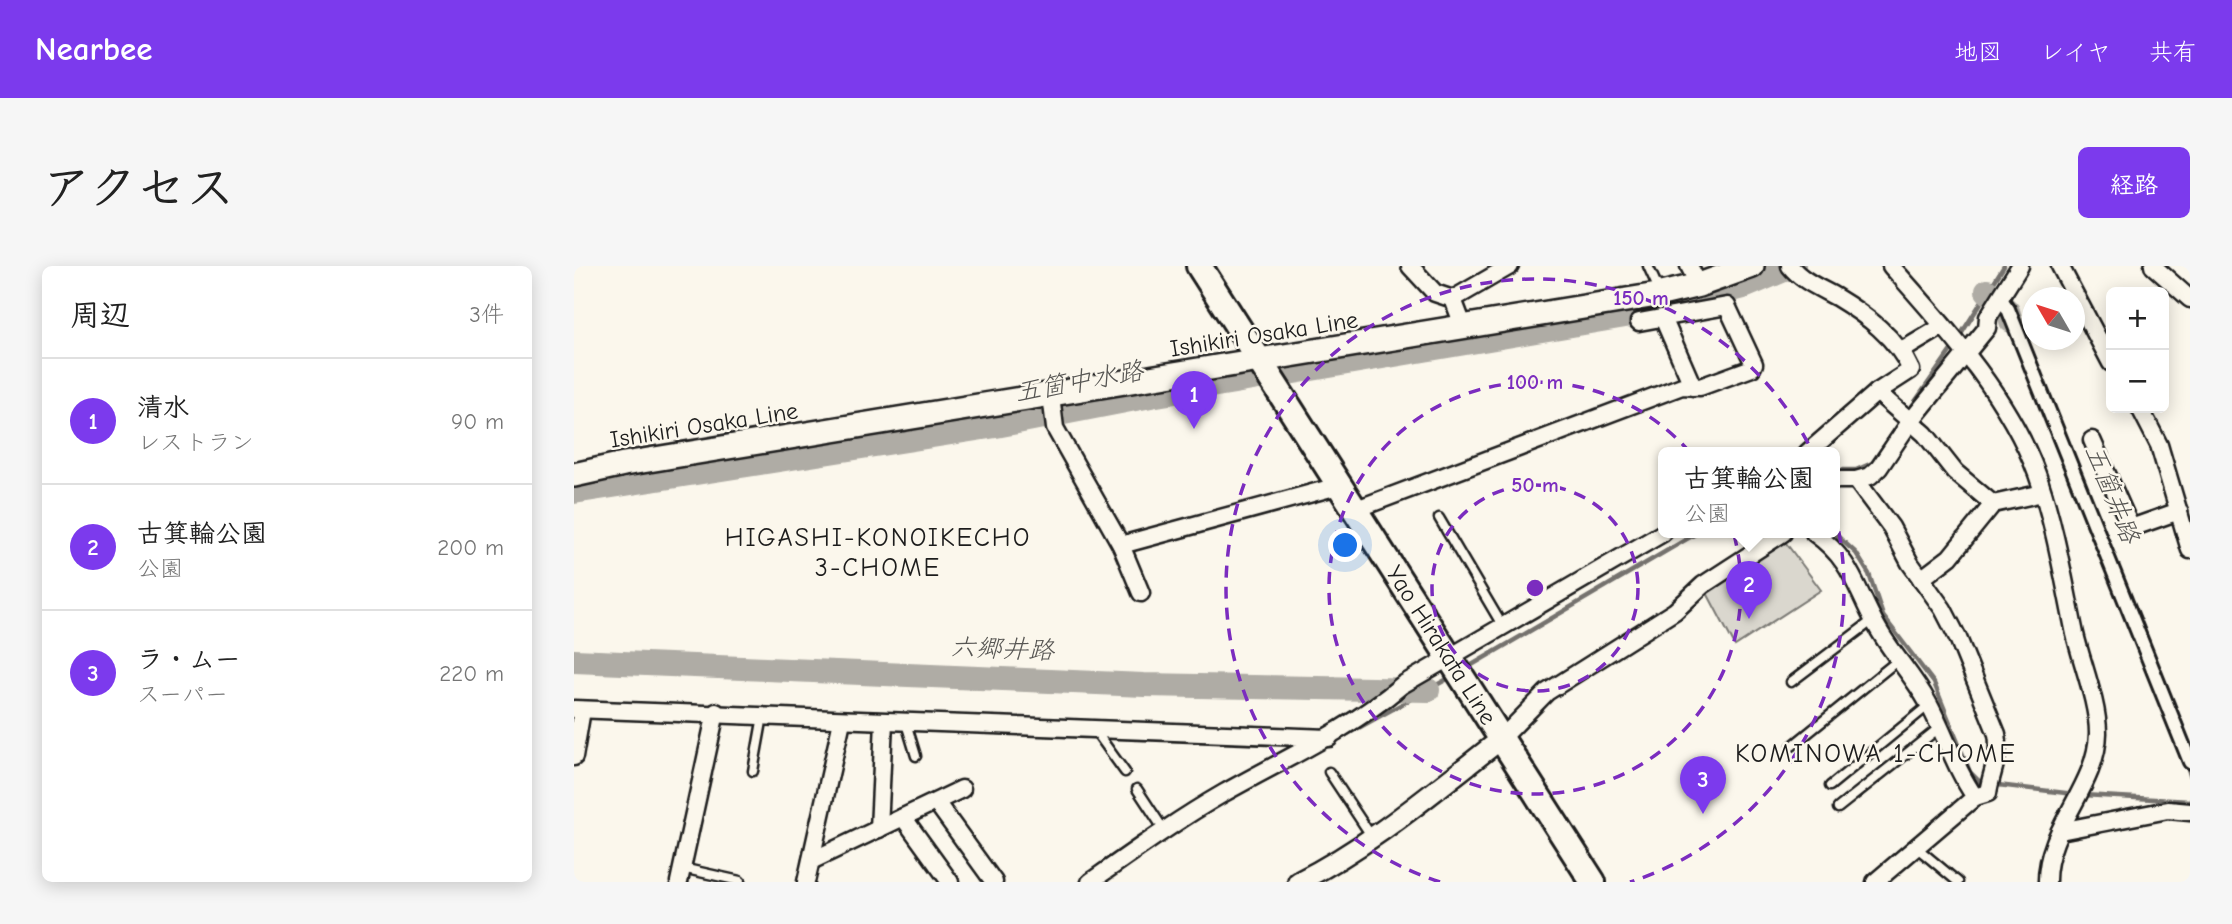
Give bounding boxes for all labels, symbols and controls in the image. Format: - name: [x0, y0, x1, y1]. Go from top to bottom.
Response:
- text: Nearbee: [35, 30, 153, 68]
- text: 地図: [1954, 38, 2002, 66]
- text: レイヤ: [2040, 38, 2111, 66]
- text: 共有: [2149, 38, 2197, 66]
- button: 経路: [2078, 147, 2190, 218]
- text: アクセス: [42, 160, 235, 216]
- text: 150 m: [1613, 286, 1669, 310]
- north arrow: [2022, 287, 2085, 350]
- map controls: [2106, 287, 2169, 413]
- button: +: [2106, 287, 2169, 350]
- text: 周辺: [70, 298, 130, 333]
- text: 3件: [469, 301, 504, 328]
- street label: Ishikiri Osaka Line: [1168, 305, 1360, 363]
- button: −: [2106, 350, 2169, 413]
- water label: 五箇中水路: [1012, 356, 1148, 408]
- text: 100 m: [1507, 370, 1563, 394]
- pin: 1: [1171, 371, 1217, 429]
- text: 清水: [137, 393, 189, 423]
- street label: Ishikiri Osaka Line: [608, 396, 800, 454]
- text: 1: [88, 408, 98, 435]
- text: 90 m: [451, 408, 504, 435]
- text: レストラン: [137, 429, 254, 456]
- water label: 五箇井路: [2079, 440, 2146, 550]
- popup: [1658, 447, 1840, 538]
- text: 古箕輪公園: [1684, 464, 1814, 494]
- text: 50 m: [1511, 473, 1559, 497]
- text: 公園: [1684, 500, 1730, 527]
- text: 古箕輪公園: [137, 519, 267, 549]
- district label: HIGASHI-KONOIKECHO 3-CHOME: [725, 523, 1031, 583]
- your location: [1328, 528, 1362, 562]
- text: 2: [87, 534, 99, 561]
- text: 200 m: [437, 534, 504, 561]
- text: 公園: [137, 555, 183, 582]
- street label: Yao Hirakata Line: [1380, 560, 1503, 730]
- pin: 2: [1726, 561, 1772, 619]
- centre of rings: [1523, 576, 1547, 600]
- water label: 六郷井路: [950, 632, 1056, 666]
- text: ラ・ムー: [137, 645, 240, 675]
- text: 3: [87, 660, 99, 687]
- text: 220 m: [439, 660, 504, 687]
- text: スーパー: [137, 681, 228, 708]
- district label: KOMINOWA 1-CHOME: [1735, 739, 2017, 769]
- pin: 3: [1680, 756, 1726, 814]

